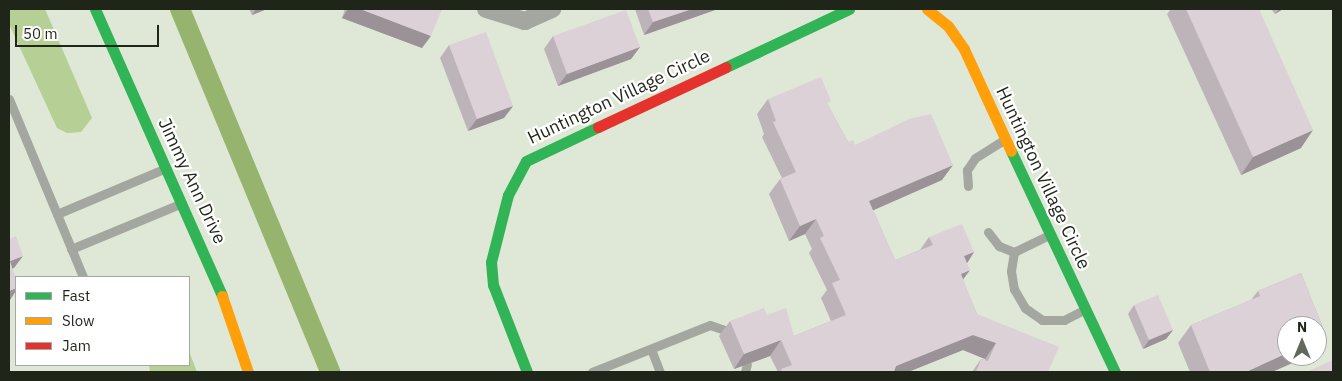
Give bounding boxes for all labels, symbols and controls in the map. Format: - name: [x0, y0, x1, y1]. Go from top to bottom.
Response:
- scale bar: [18, 15, 161, 47]
- text: 50 m: [23, 24, 58, 43]
- street label: Huntington Village Circle: [524, 45, 714, 149]
- street label: Huntington Village Circle: [991, 83, 1095, 273]
- street label: Jimmy Ann Drive: [153, 115, 231, 247]
- legend: [15, 276, 190, 366]
- text: Fast: [62, 286, 90, 305]
- text: Slow: [62, 311, 95, 330]
- north arrow: [1277, 316, 1327, 366]
- text: N: [1297, 318, 1307, 336]
- text: Jam: [62, 336, 91, 355]

